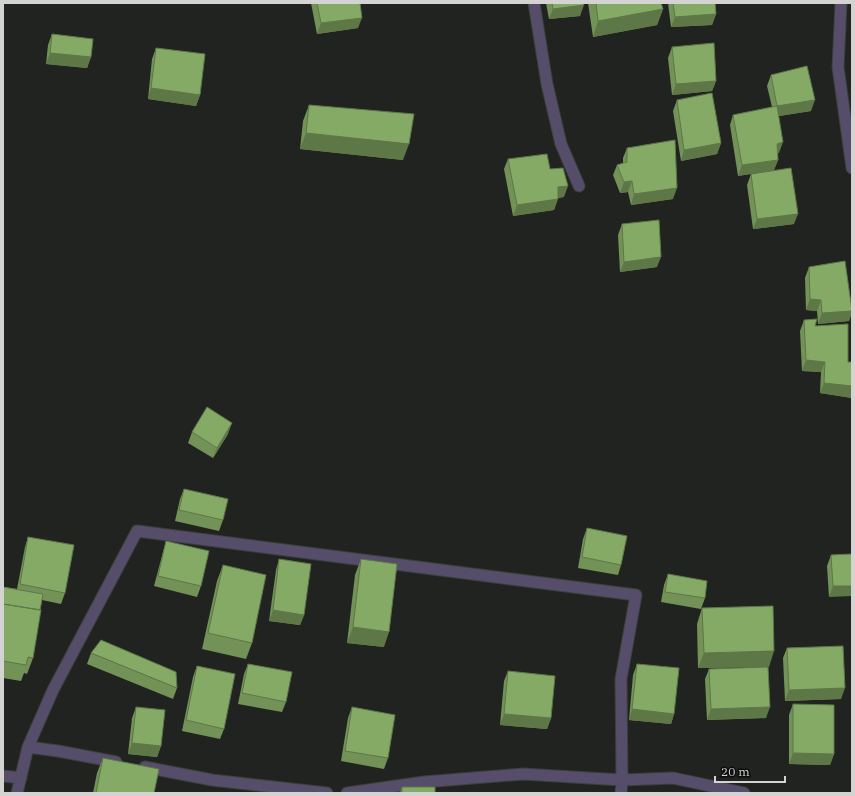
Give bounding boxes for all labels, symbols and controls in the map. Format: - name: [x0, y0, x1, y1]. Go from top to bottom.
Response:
- scale bar: [715, 758, 785, 784]
- text: 20 m: [721, 764, 750, 779]

